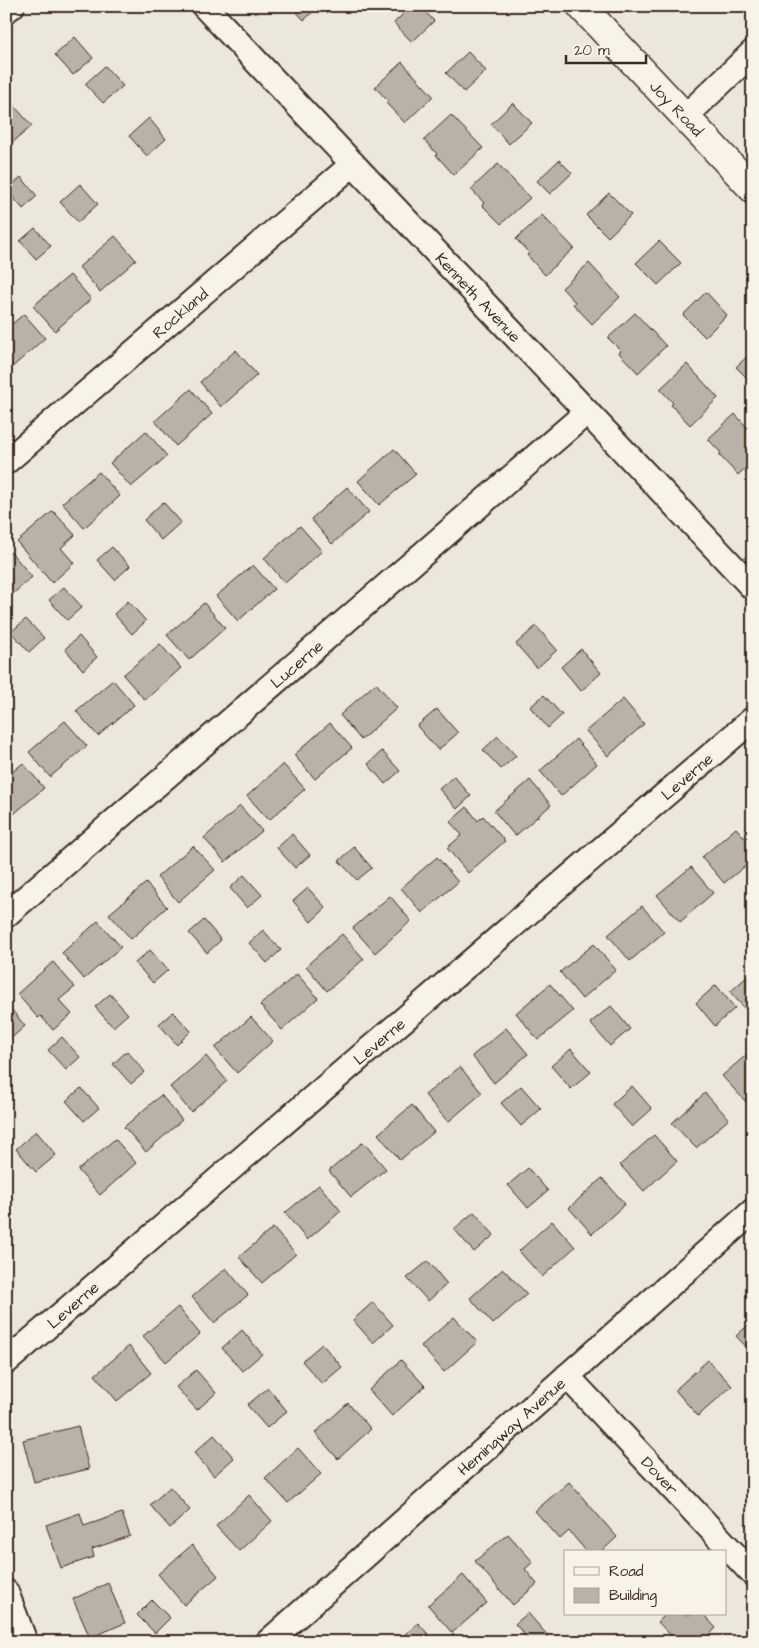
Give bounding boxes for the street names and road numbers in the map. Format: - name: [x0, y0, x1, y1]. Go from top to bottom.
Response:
- street label: Joy Road: [644, 76, 708, 142]
- street label: Kenneth Avenue: [430, 248, 526, 348]
- street label: Rockland: [148, 283, 213, 344]
- street label: Lucerne: [266, 635, 328, 694]
- street label: Leverne: [657, 748, 718, 806]
- street label: Leverne: [349, 1013, 411, 1070]
- street label: Leverne: [43, 1277, 104, 1334]
- street label: Hemingway Avenue: [453, 1373, 571, 1481]
- street label: Dover: [636, 1452, 683, 1500]

